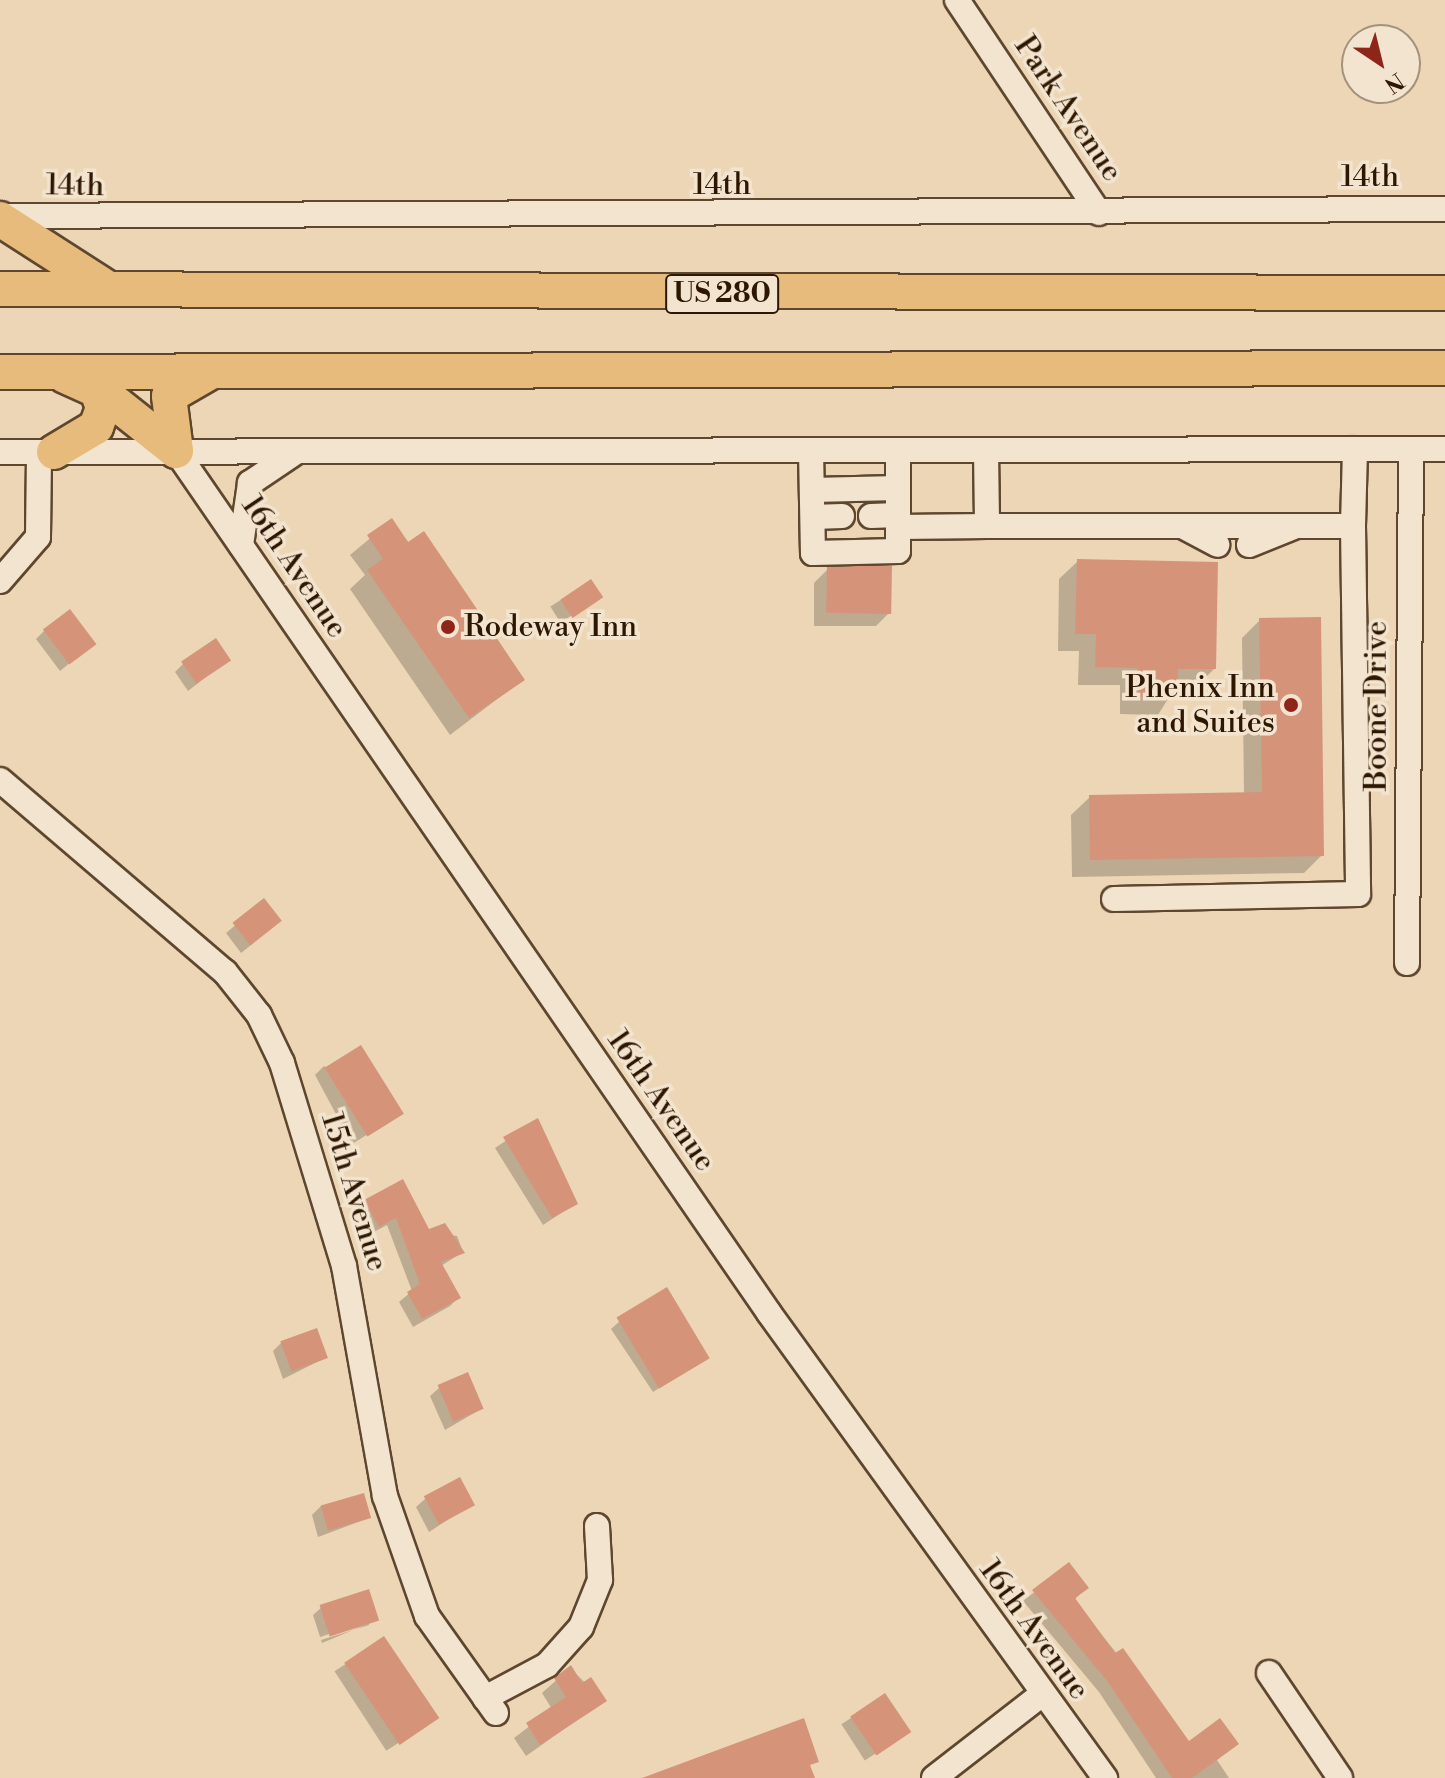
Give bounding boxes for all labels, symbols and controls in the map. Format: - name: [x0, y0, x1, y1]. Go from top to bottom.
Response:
- north arrow: [1341, 24, 1421, 104]
- street label: Park Avenue: [1006, 30, 1130, 188]
- text: N: [1379, 66, 1409, 98]
- street label: 14th: [1341, 159, 1399, 195]
- street label: 14th: [45, 167, 105, 205]
- street label: 14th: [693, 167, 751, 203]
- road number: US 280: [664, 270, 780, 318]
- street label: 16th Avenue: [233, 489, 355, 645]
- place label: Rodeway Inn: [464, 609, 637, 645]
- marker: Rodeway Inn: [439, 618, 457, 636]
- street label: Boone Drive: [1359, 621, 1395, 791]
- place label: Phenix Inn and Suites: [1125, 670, 1275, 740]
- marker: Phenix Inn and Suites: [1282, 696, 1300, 714]
- street label: 16th Avenue: [599, 1024, 723, 1178]
- street label: 15th Avenue: [313, 1109, 395, 1275]
- street label: 16th Avenue: [971, 1553, 1097, 1707]

